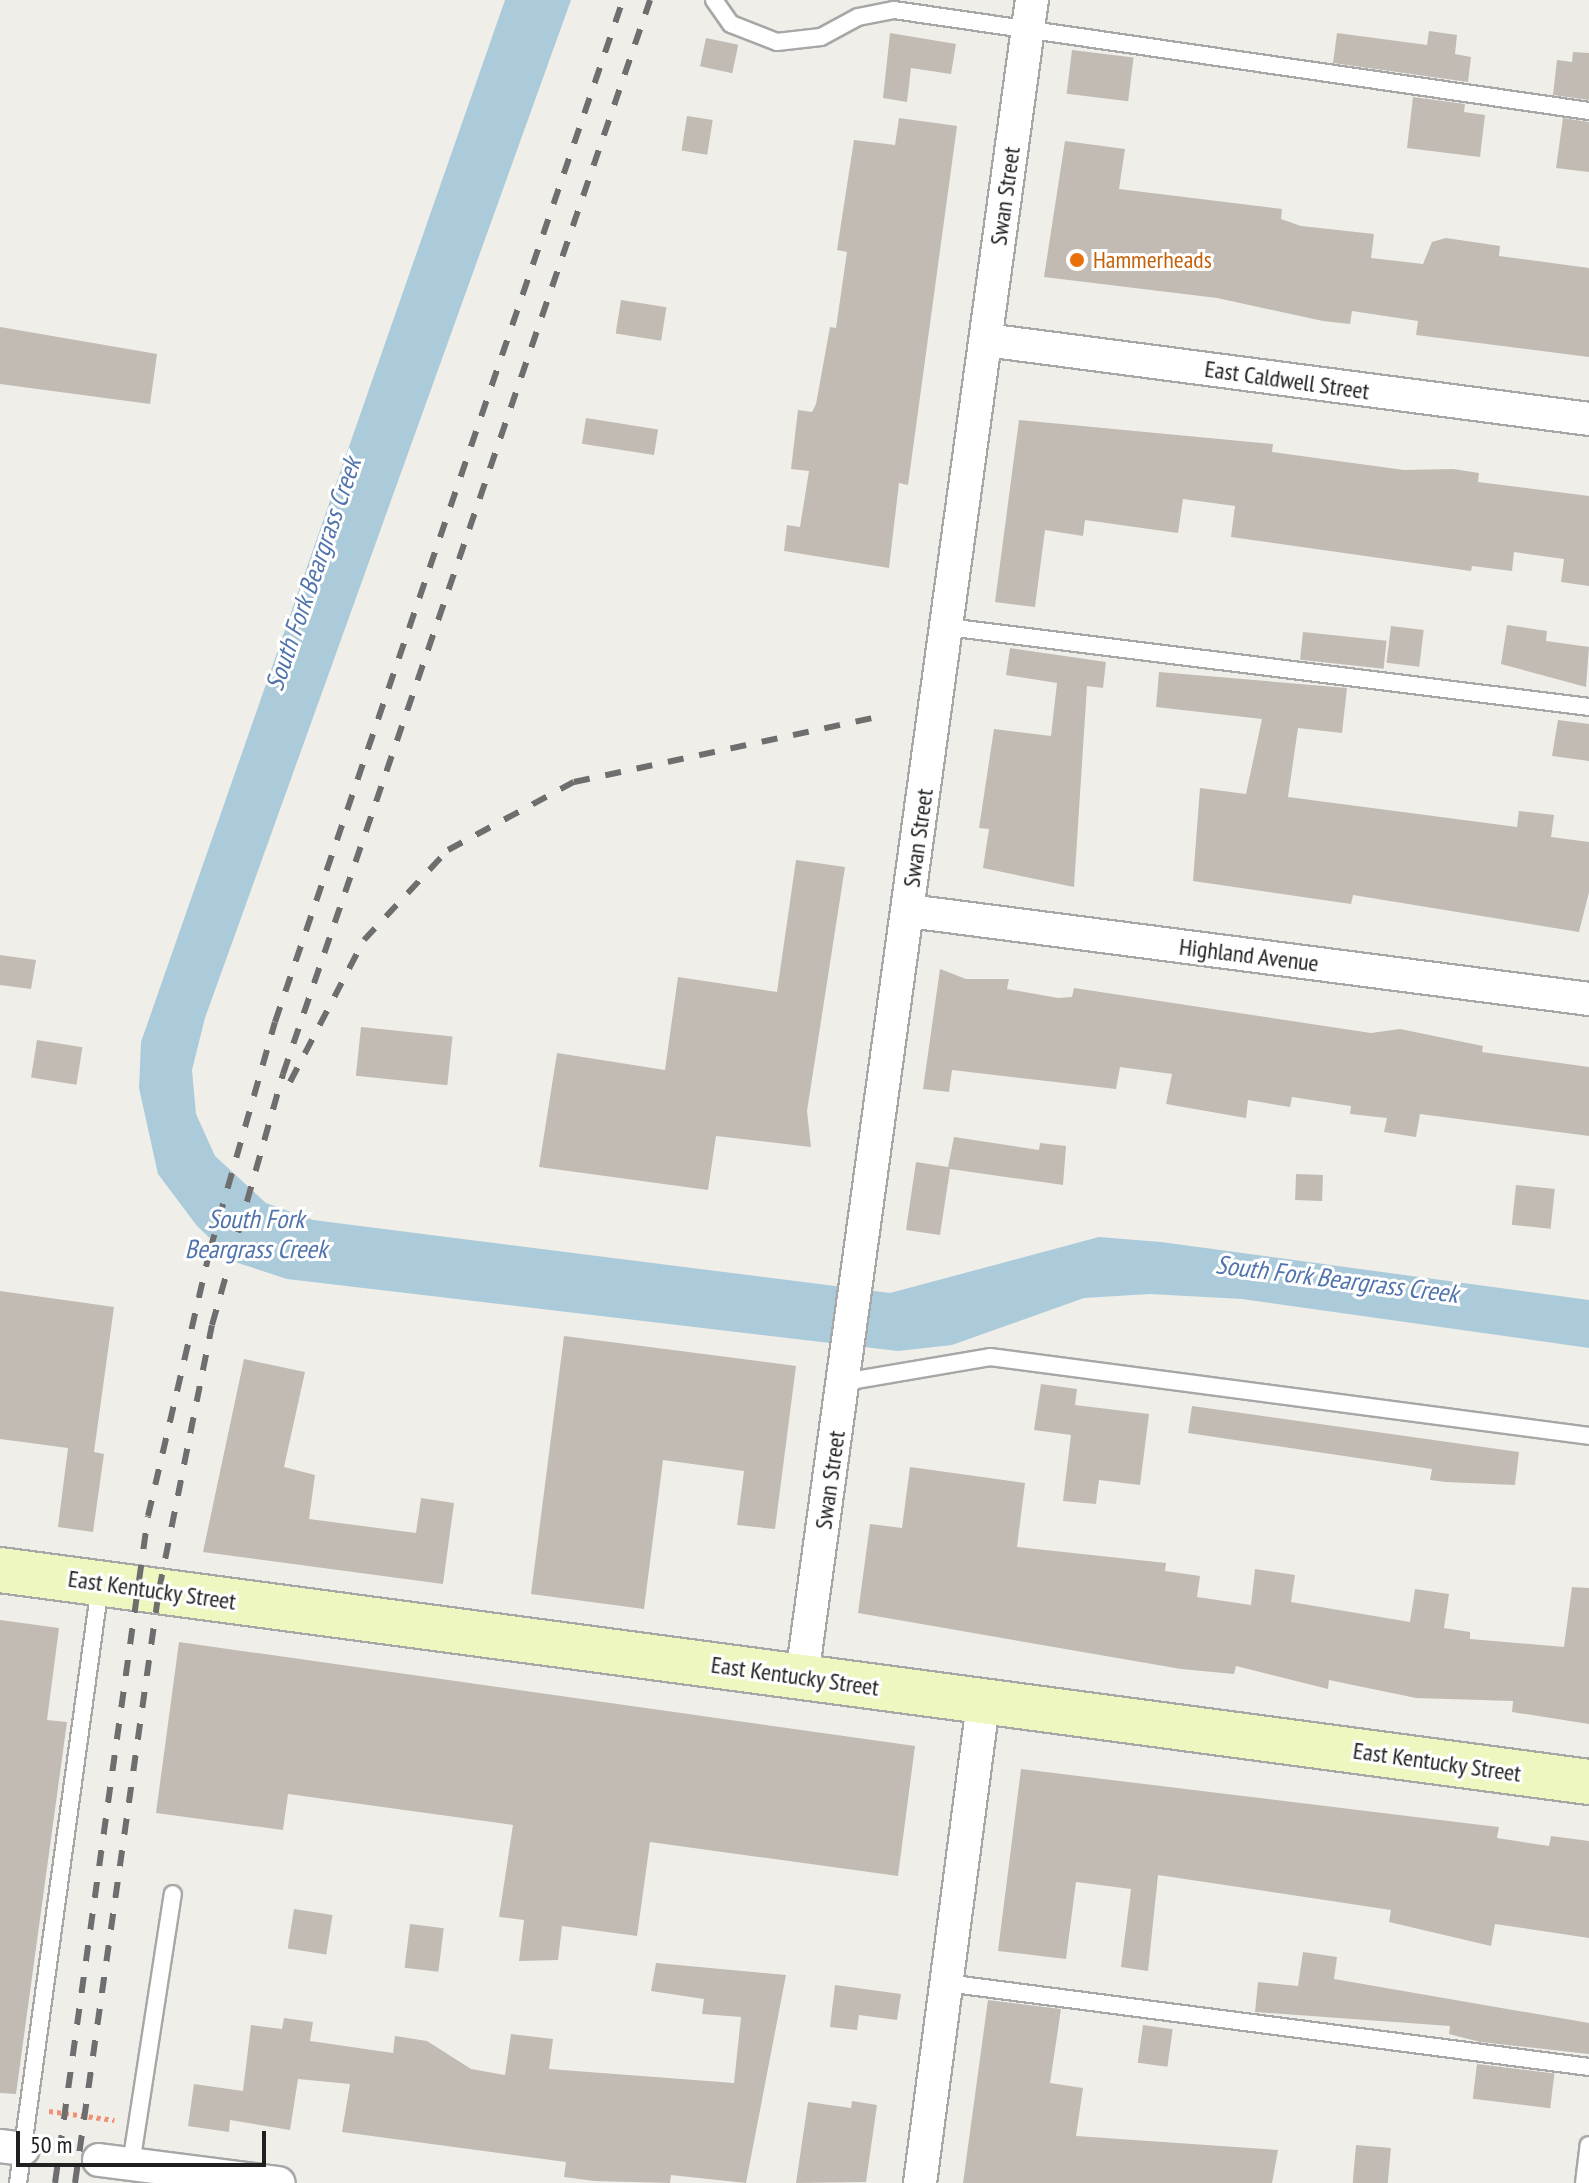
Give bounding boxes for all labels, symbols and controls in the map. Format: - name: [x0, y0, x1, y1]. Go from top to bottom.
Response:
- street label: Swan Street: [984, 145, 1026, 247]
- place label: Hammerheads: [1093, 246, 1212, 274]
- marker: Hammerheads: [1068, 251, 1086, 269]
- street label: East Caldwell Street: [1203, 354, 1371, 406]
- water label: South Fork Beargrass Creek: [258, 453, 368, 695]
- street label: Swan Street: [897, 787, 939, 889]
- street label: Highland Avenue: [1177, 932, 1321, 978]
- water label: South Fork Beargrass Creek: [185, 1203, 327, 1264]
- water label: South Fork Beargrass Creek: [1214, 1249, 1460, 1309]
- street label: Swan Street: [809, 1429, 851, 1531]
- street label: East Kentucky Street: [66, 1564, 238, 1616]
- street label: East Kentucky Street: [709, 1650, 881, 1702]
- street label: East Kentucky Street: [1351, 1736, 1523, 1788]
- scale bar: [20, 2115, 270, 2165]
- text: 50 m: [30, 2129, 72, 2160]

